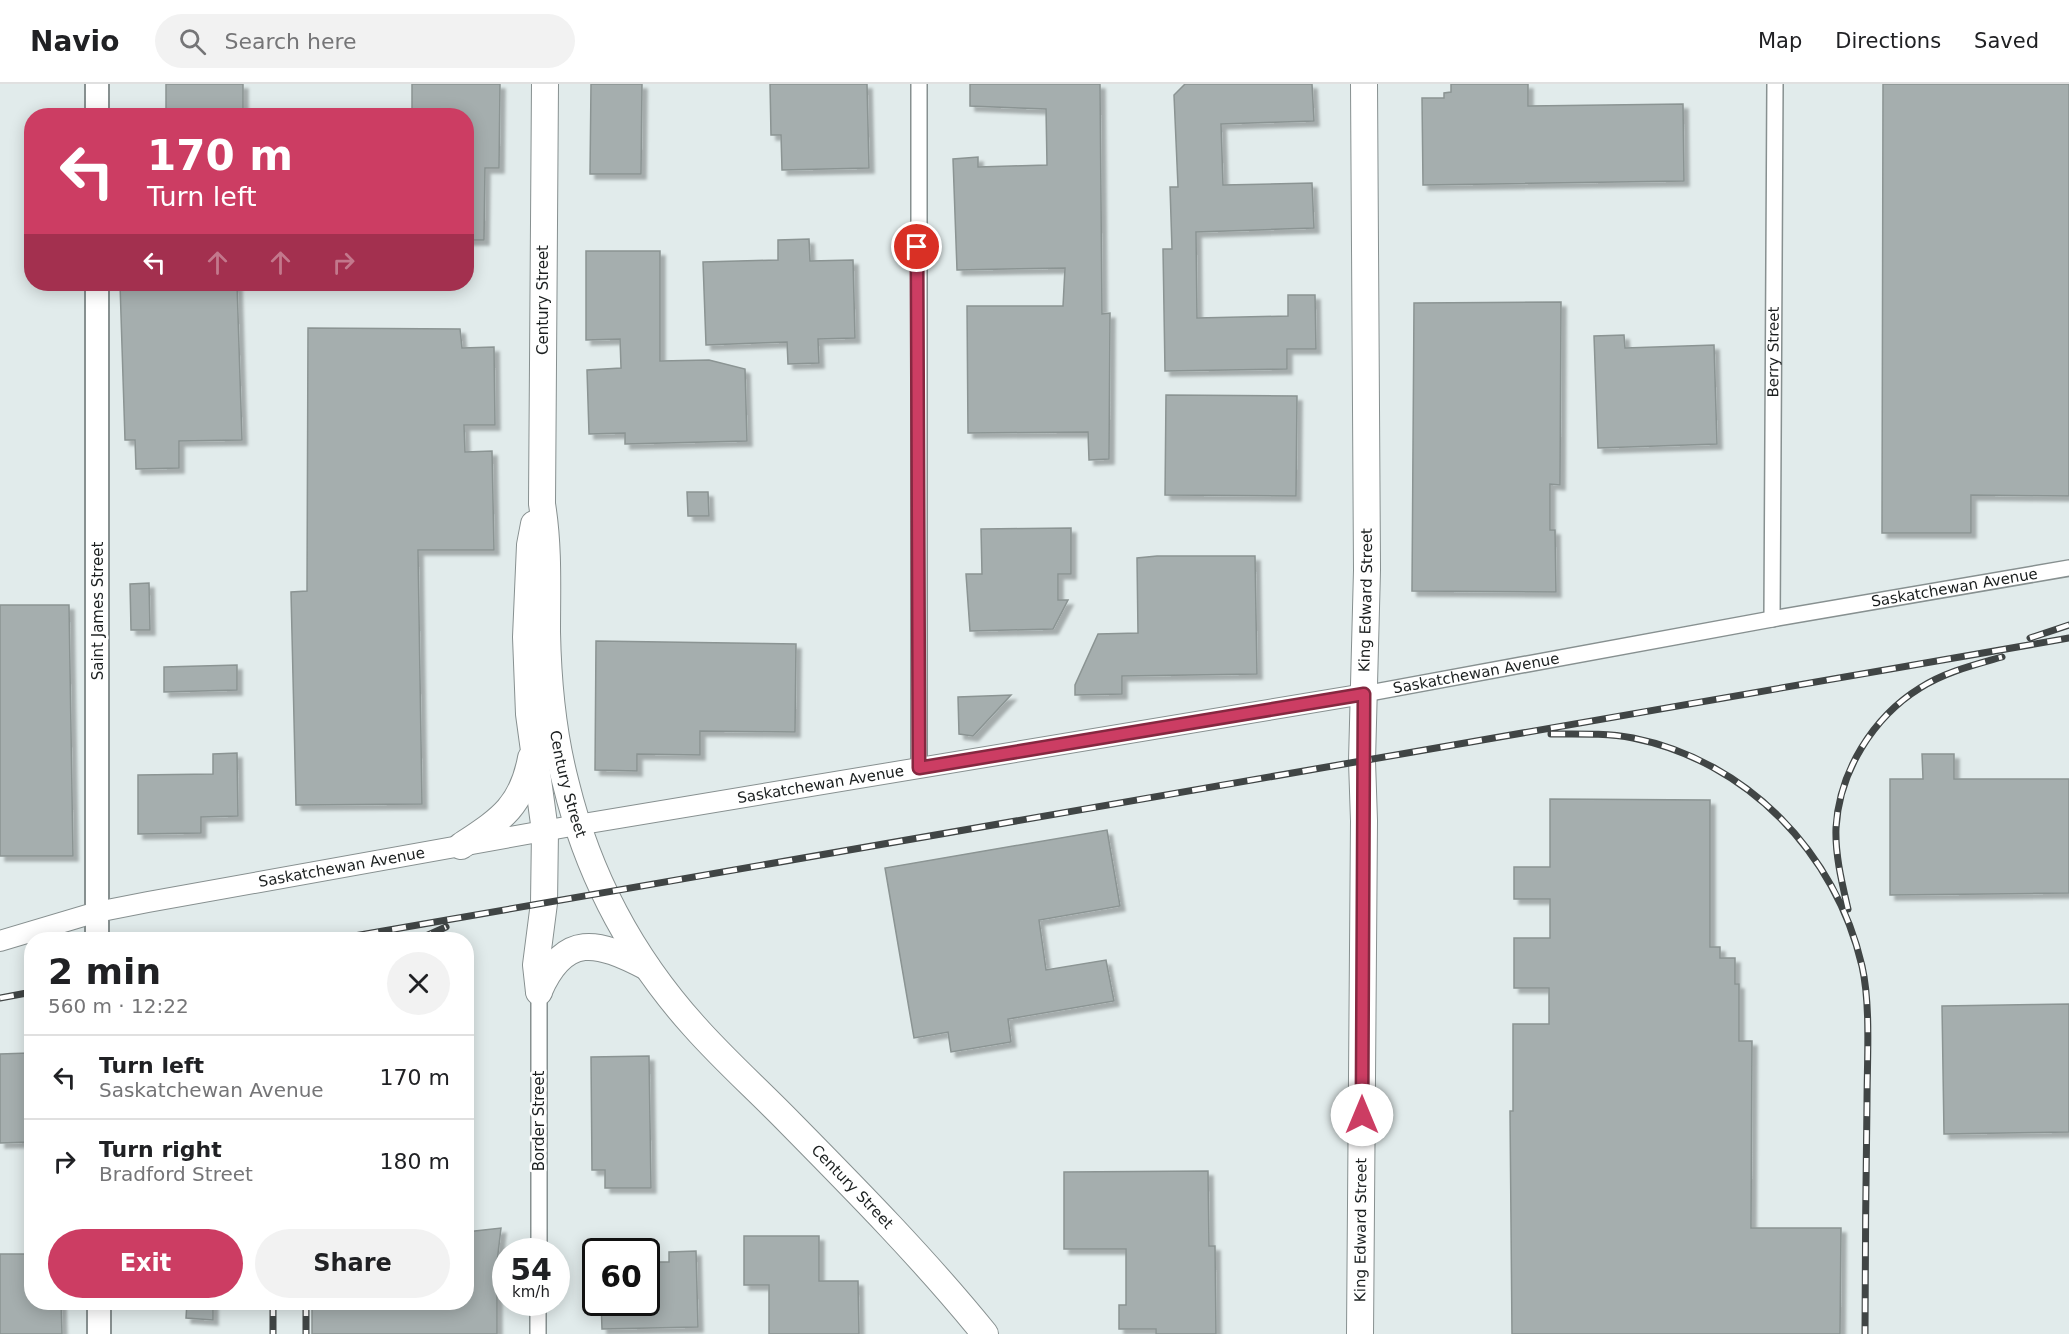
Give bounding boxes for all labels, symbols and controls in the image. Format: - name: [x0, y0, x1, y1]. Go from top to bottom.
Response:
- search box: [155, 14, 575, 68]
- text: Navio: [30, 25, 119, 58]
- icon: search: [176, 25, 209, 58]
- text: Search here: [224, 29, 357, 54]
- text: Map: [1758, 29, 1802, 53]
- text: Directions: [1835, 29, 1941, 53]
- text: Saved: [1974, 29, 2039, 53]
- text: 170 m: [147, 131, 293, 180]
- icon: left: [48, 132, 126, 210]
- text: Turn left: [147, 181, 257, 212]
- pin: [891, 221, 942, 272]
- icon: arrive: [900, 230, 933, 263]
- street label: Century Street: [534, 245, 552, 355]
- icon: left: [138, 246, 171, 279]
- icon: ahead: [201, 246, 234, 279]
- icon: ahead: [264, 246, 297, 279]
- icon: right: [327, 246, 360, 279]
- street label: Berry Street: [1764, 306, 1783, 398]
- street label: King Edward Street: [1355, 528, 1376, 672]
- street label: Saint James Street: [89, 542, 107, 680]
- street label: Saskatchewan Avenue: [1870, 565, 2039, 611]
- street label: Saskatchewan Avenue: [1392, 649, 1561, 697]
- street label: Century Street: [546, 729, 590, 840]
- street label: Saskatchewan Avenue: [736, 762, 905, 807]
- street label: Saskatchewan Avenue: [257, 843, 426, 891]
- text: 2 min: [48, 951, 161, 992]
- button: close: [387, 952, 450, 1015]
- text: 560 m · 12:22: [48, 994, 189, 1018]
- text: Turn left: [99, 1053, 204, 1078]
- icon: left: [48, 1061, 81, 1094]
- text: 170 m: [380, 1065, 450, 1090]
- street label: Border Street: [530, 1071, 548, 1171]
- text: Saskatchewan Avenue: [99, 1078, 324, 1102]
- position arrow: [1330, 1083, 1394, 1147]
- text: Turn right: [99, 1137, 222, 1162]
- street label: Century Street: [808, 1141, 897, 1233]
- icon: right: [48, 1145, 81, 1178]
- text: 180 m: [380, 1149, 450, 1174]
- street label: King Edward Street: [1351, 1158, 1370, 1302]
- text: Bradford Street: [99, 1162, 253, 1186]
- button: Exit: [48, 1229, 243, 1298]
- button: Share: [255, 1229, 450, 1298]
- speed limit sign: 60: [582, 1238, 660, 1316]
- text: 54: [510, 1252, 552, 1287]
- text: km/h: [512, 1283, 550, 1301]

